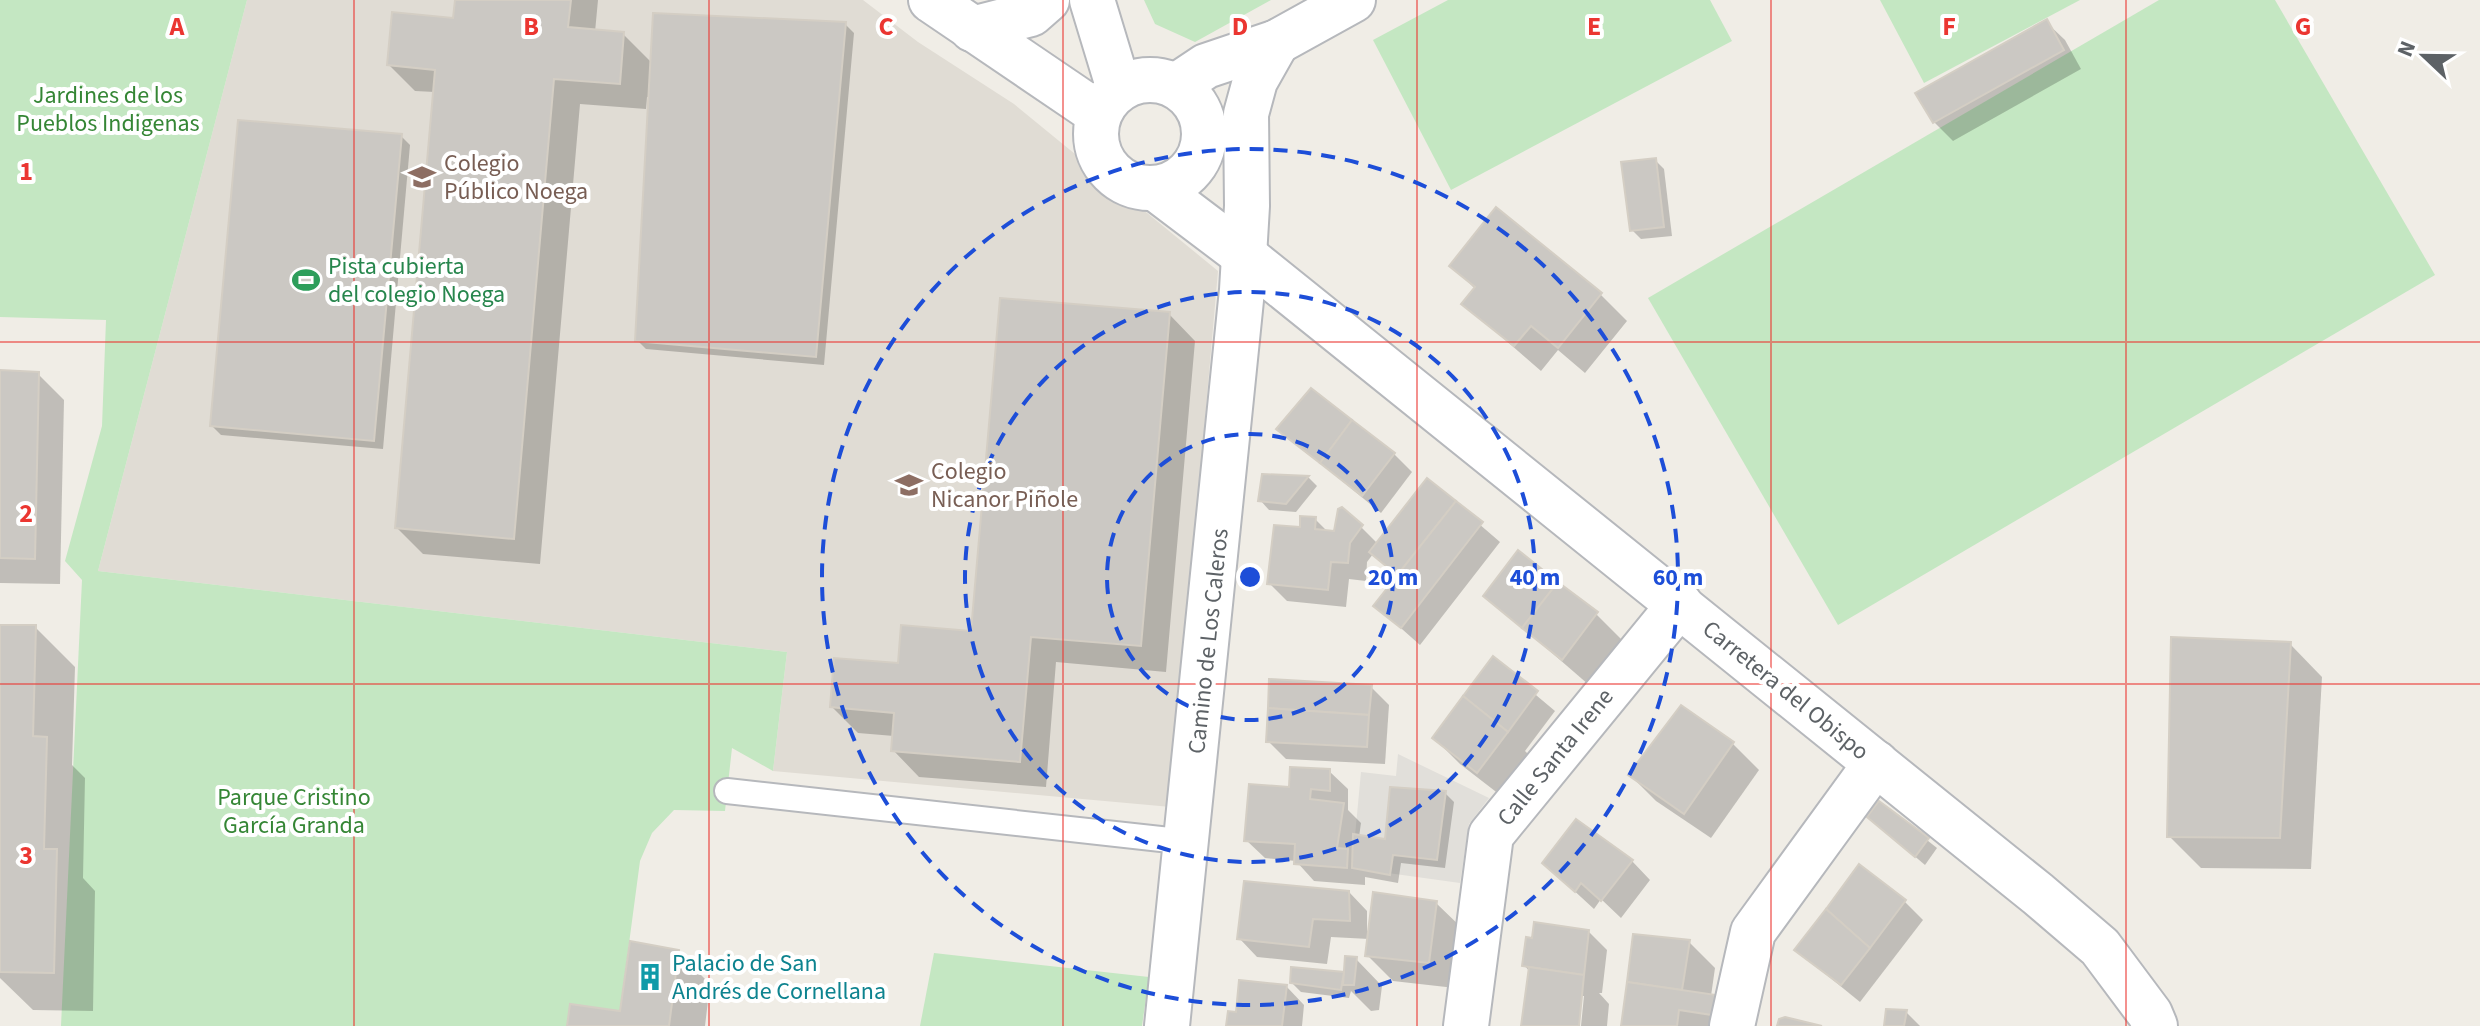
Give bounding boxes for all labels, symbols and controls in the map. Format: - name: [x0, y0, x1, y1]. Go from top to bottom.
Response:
- text: A: [169, 8, 186, 45]
- text: B: [523, 8, 539, 45]
- text: C: [878, 8, 894, 45]
- text: D: [1232, 8, 1248, 45]
- text: E: [1587, 8, 1601, 45]
- text: F: [1942, 8, 1956, 45]
- text: G: [2295, 8, 2311, 45]
- north arrow: [2384, 16, 2464, 96]
- text: N: [2389, 36, 2424, 62]
- park label: Jardines de los Pueblos Indigenas: [16, 78, 200, 141]
- place label: Colegio Público Noega: [444, 146, 588, 209]
- text: 1: [19, 153, 33, 190]
- school or university icon: Colegio Público Noega: [407, 162, 437, 192]
- place label: Pista cubierta del colegio Noega: [328, 249, 505, 312]
- sports icon: Pista cubierta del colegio Noega: [291, 265, 321, 295]
- place label: Colegio Nicanor Piñole: [931, 454, 1078, 517]
- school or university icon: Colegio Nicanor Piñole: [894, 470, 924, 500]
- text: 2: [19, 495, 33, 532]
- street label: Camino de Los Caleros: [1179, 527, 1238, 756]
- text: 20 m: [1368, 560, 1418, 595]
- text: 40 m: [1510, 560, 1560, 595]
- text: 60 m: [1653, 560, 1703, 595]
- centre of rings: [1236, 563, 1264, 591]
- street label: Carretera del Obispo: [1695, 612, 1877, 769]
- street label: Calle Santa Irene: [1489, 681, 1622, 834]
- park label: Parque Cristino García Granda: [217, 780, 371, 843]
- text: 3: [19, 837, 33, 874]
- place label: Palacio de San Andrés de Cornellana: [672, 946, 886, 1009]
- building icon: Palacio de San Andrés de Cornellana: [635, 962, 665, 992]

